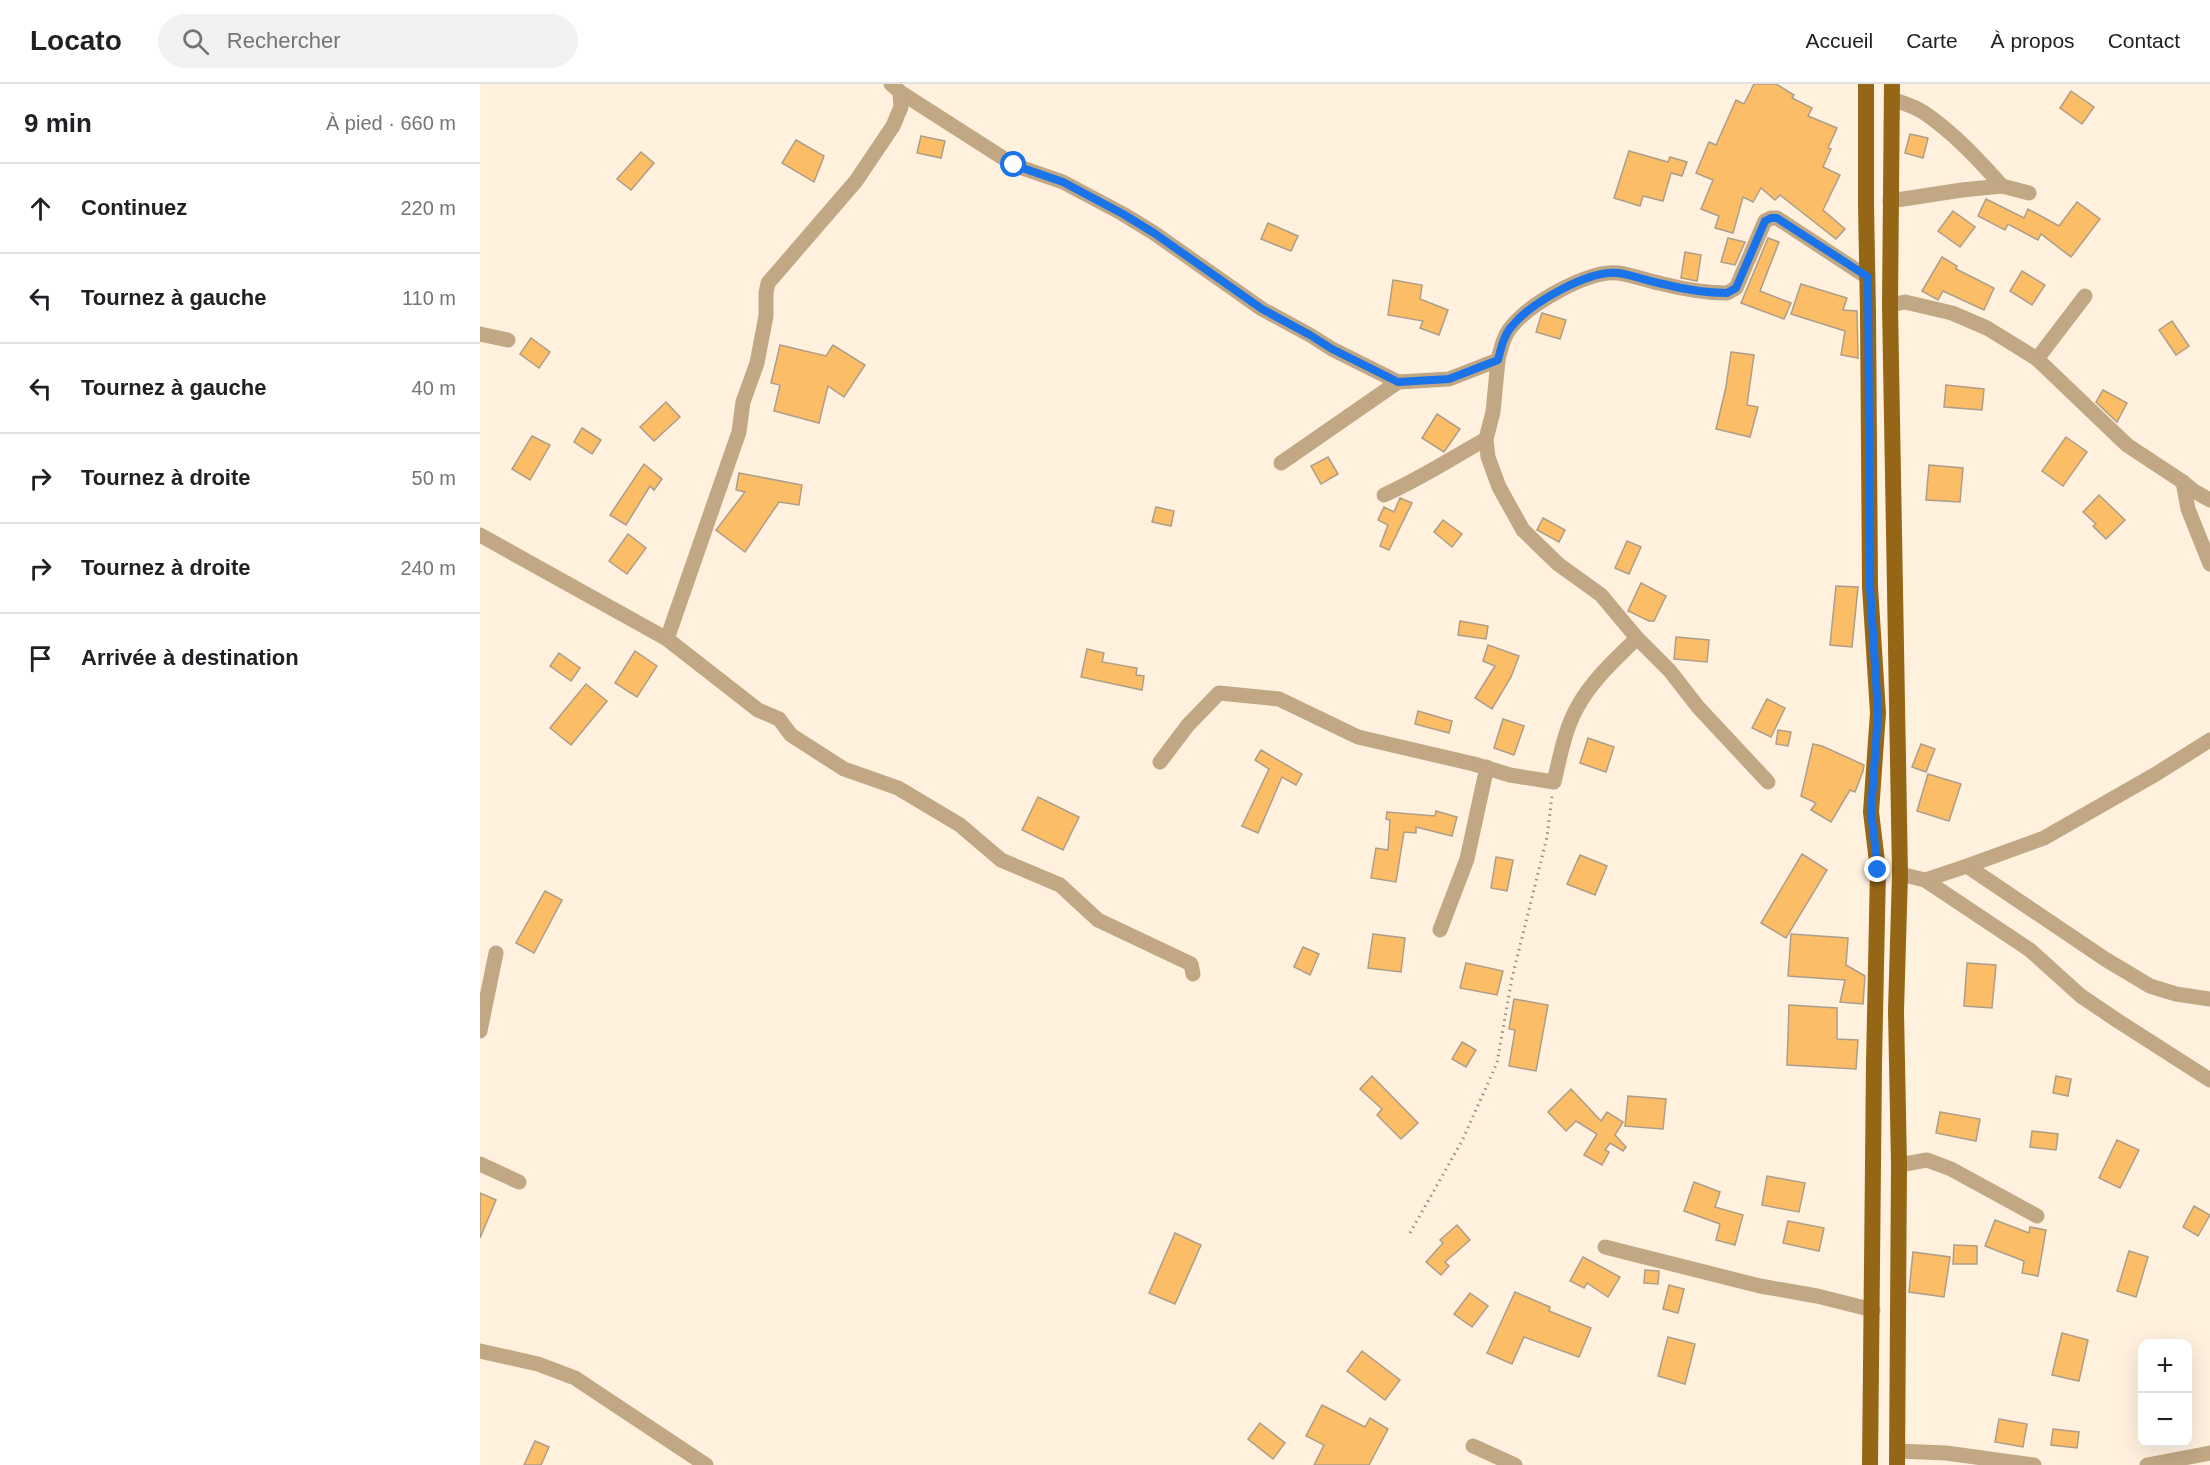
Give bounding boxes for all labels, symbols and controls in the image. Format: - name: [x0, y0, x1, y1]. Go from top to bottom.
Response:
- search box: [158, 14, 578, 68]
- text: Locato: [30, 25, 122, 56]
- icon: search: [179, 25, 212, 58]
- text: Rechercher: [227, 28, 341, 53]
- text: Accueil: [1806, 29, 1873, 52]
- text: Carte: [1906, 29, 1958, 52]
- text: À propos: [1991, 29, 2075, 52]
- text: Contact: [2108, 29, 2180, 52]
- text: 9 min: [24, 108, 92, 138]
- text: À pied · 660 m: [326, 112, 456, 134]
- route start: [1000, 151, 1026, 177]
- icon: ahead: [24, 192, 57, 225]
- text: Continuez: [81, 195, 187, 220]
- text: 220 m: [400, 197, 456, 219]
- icon: left: [24, 282, 57, 315]
- text: Tournez à gauche: [81, 285, 266, 310]
- text: 110 m: [402, 287, 456, 309]
- icon: left: [24, 372, 57, 405]
- text: Tournez à gauche: [81, 375, 266, 400]
- text: 40 m: [412, 377, 456, 399]
- icon: right: [24, 462, 57, 495]
- text: Tournez à droite: [81, 465, 251, 490]
- text: 50 m: [412, 467, 456, 489]
- icon: right: [24, 552, 57, 585]
- text: Tournez à droite: [81, 555, 251, 580]
- text: 240 m: [400, 557, 456, 579]
- icon: arrive: [24, 642, 57, 675]
- text: Arrivée à destination: [81, 645, 299, 670]
- route end: [1864, 856, 1890, 882]
- map controls: [2138, 1339, 2192, 1447]
- button: +: [2138, 1339, 2192, 1393]
- button: −: [2138, 1393, 2192, 1447]

